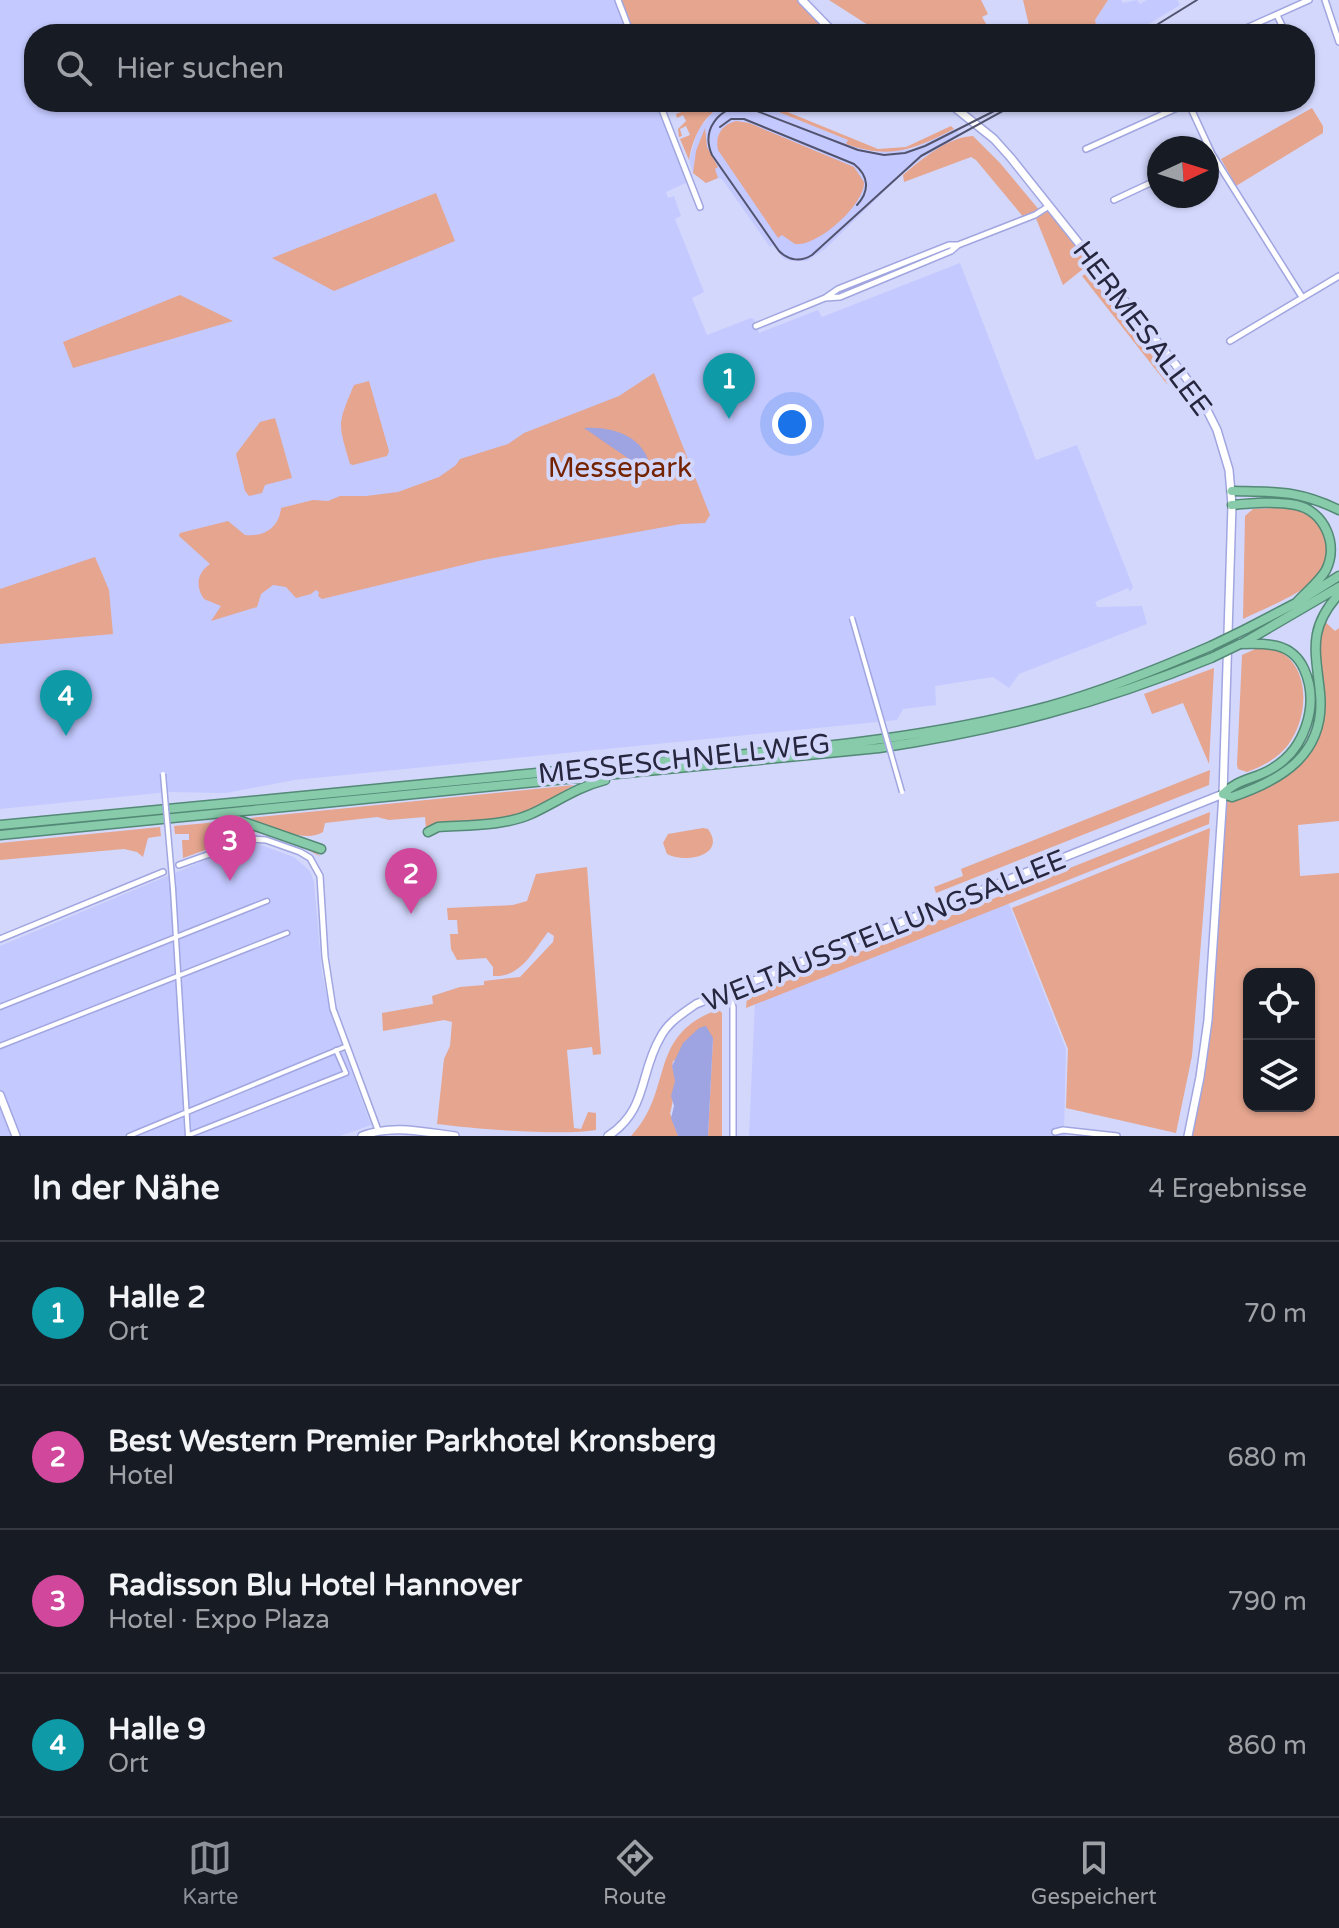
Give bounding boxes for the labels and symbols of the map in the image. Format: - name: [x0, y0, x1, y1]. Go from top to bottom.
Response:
- north arrow: [1147, 136, 1219, 208]
- street label: HERMESALLEE: [1065, 235, 1219, 423]
- pin: 1: [703, 353, 755, 419]
- your location: [772, 404, 812, 444]
- park label: Messepark: [548, 451, 692, 485]
- pin: 4: [40, 670, 92, 736]
- street label: MESSESCHNELLWEG: [536, 727, 832, 791]
- pin: 3: [204, 815, 256, 881]
- street label: WELTAUSSTELLUNGSALLEE: [698, 842, 1071, 1019]
- pin: 2: [385, 848, 437, 914]

